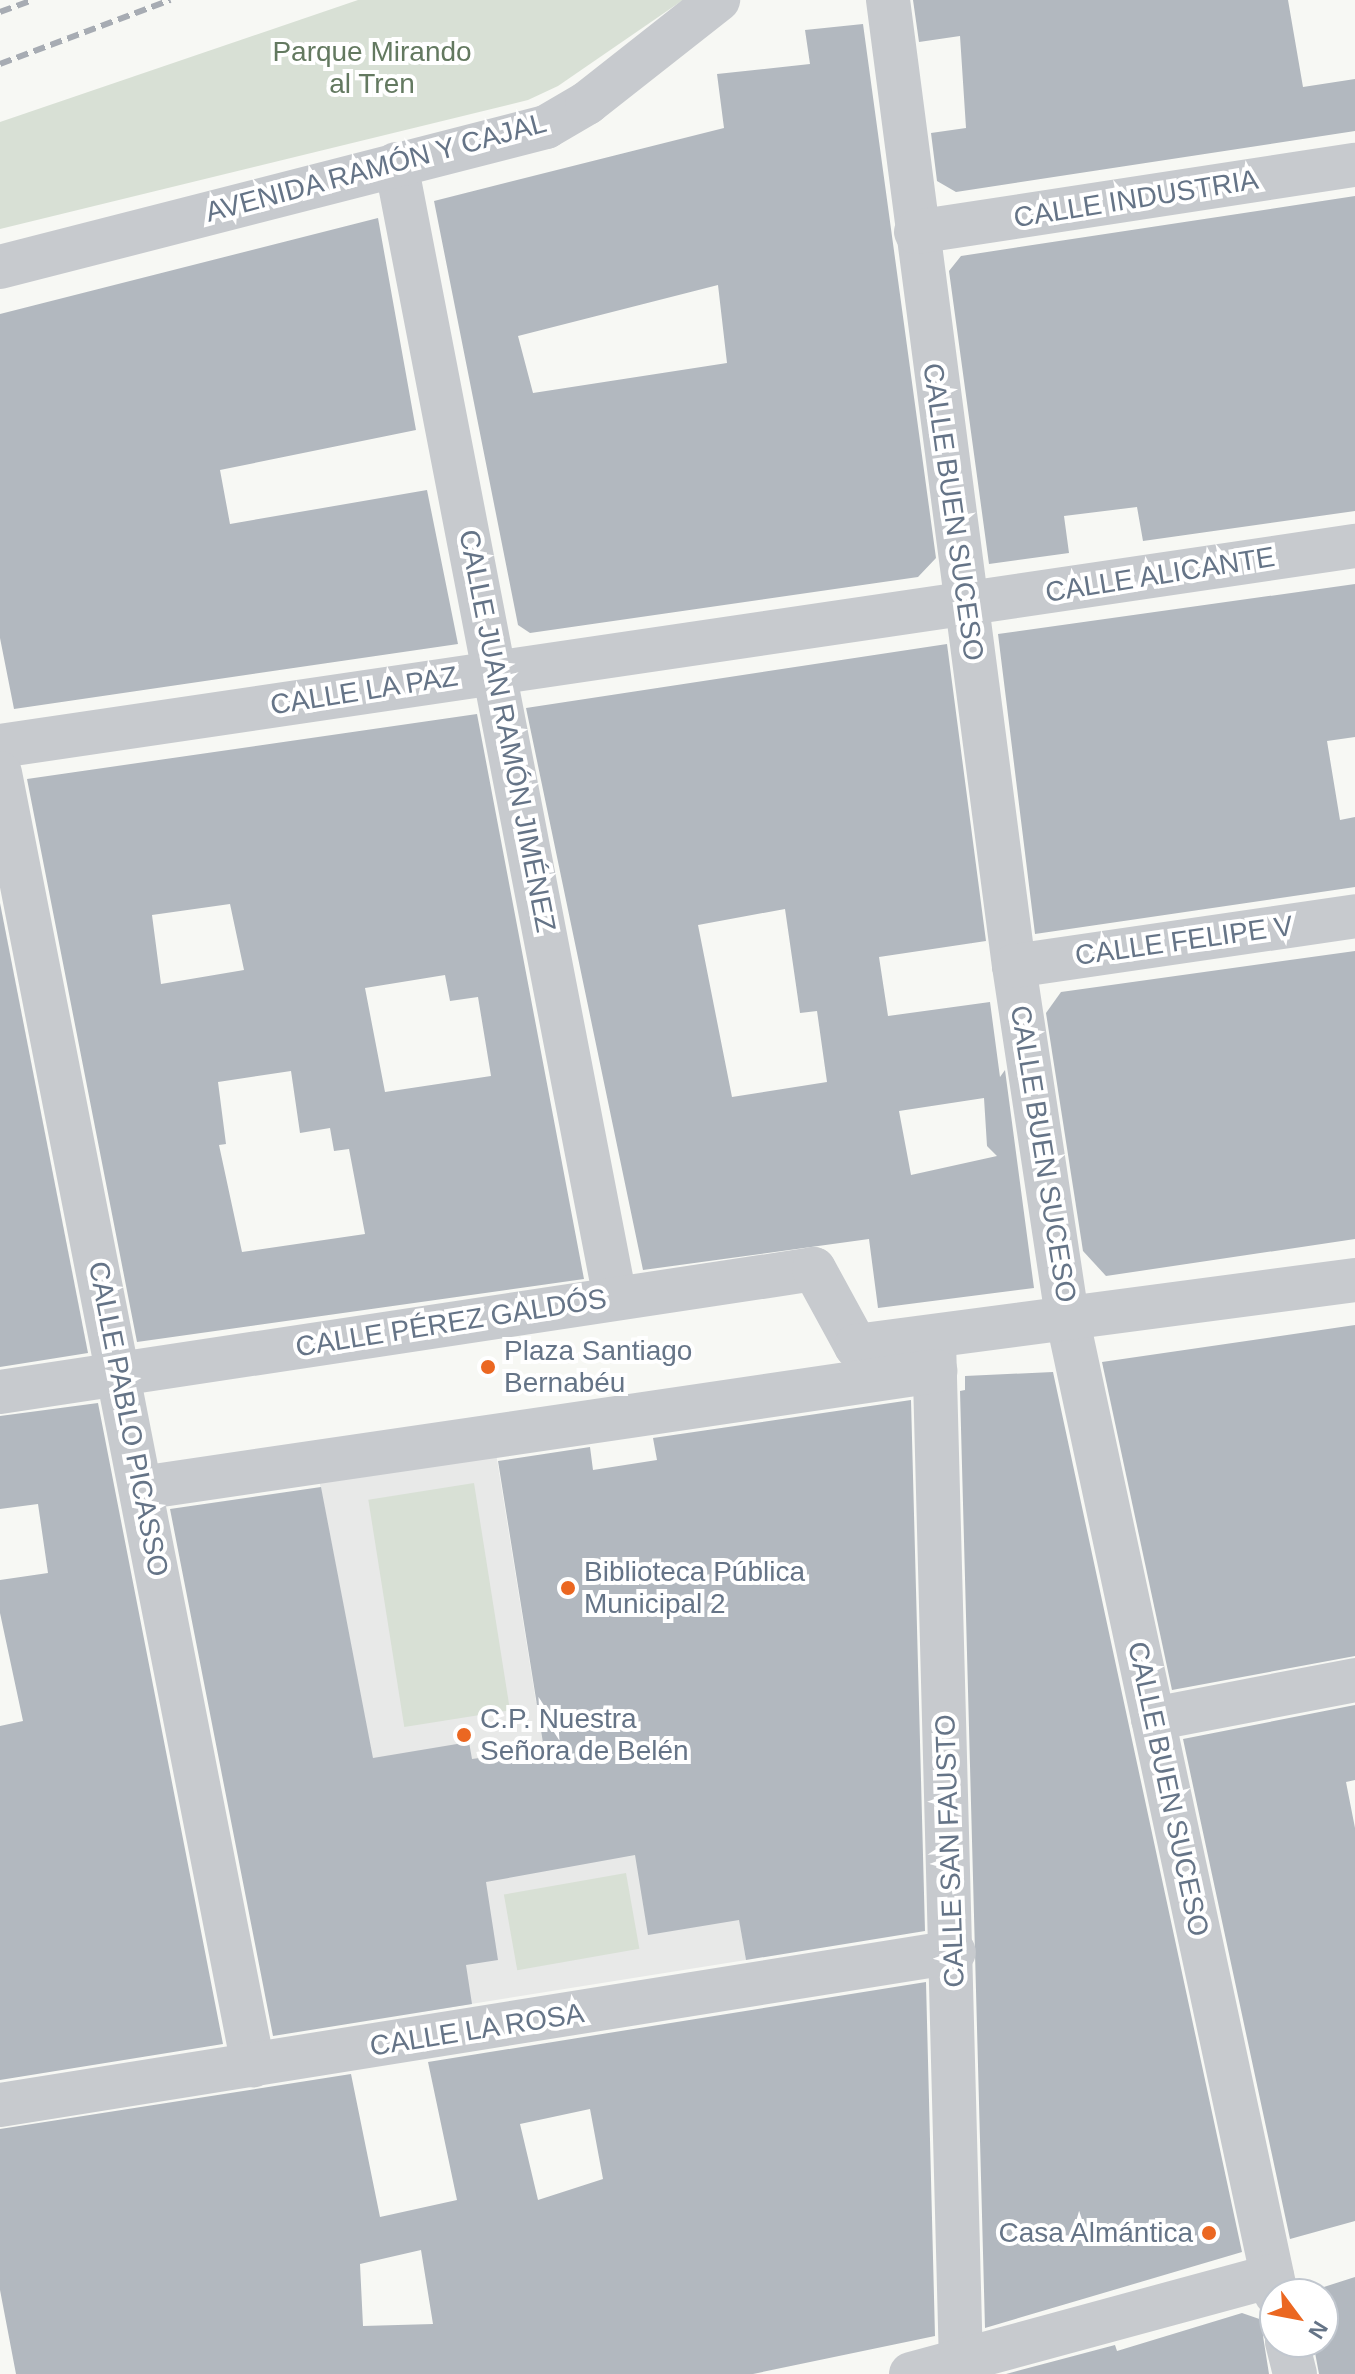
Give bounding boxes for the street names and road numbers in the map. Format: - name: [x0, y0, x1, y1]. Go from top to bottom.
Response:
- street label: AVENIDA RAMÓN Y CAJAL: [201, 106, 551, 230]
- street label: CALLE INDUSTRIA: [1011, 163, 1261, 235]
- street label: CALLE BUEN SUCESO: [915, 361, 991, 663]
- street label: CALLE JUAN RAMÓN JIMÉNEZ: [451, 527, 563, 935]
- street label: CALLE ALICANTE: [1042, 540, 1278, 610]
- street label: CALLE LA PAZ: [267, 659, 461, 723]
- street label: CALLE FELIPE V: [1073, 909, 1295, 973]
- street label: CALLE BUEN SUCESO: [1003, 1003, 1083, 1305]
- street label: CALLE PABLO PICASSO: [81, 1259, 175, 1579]
- street label: CALLE PÉREZ GALDÓS: [293, 1282, 609, 1364]
- street label: CALLE BUEN SUCESO: [1120, 1639, 1216, 1939]
- street label: CALLE SAN FAUSTO: [928, 1714, 972, 1988]
- street label: CALLE LA ROSA: [367, 1996, 587, 2064]

